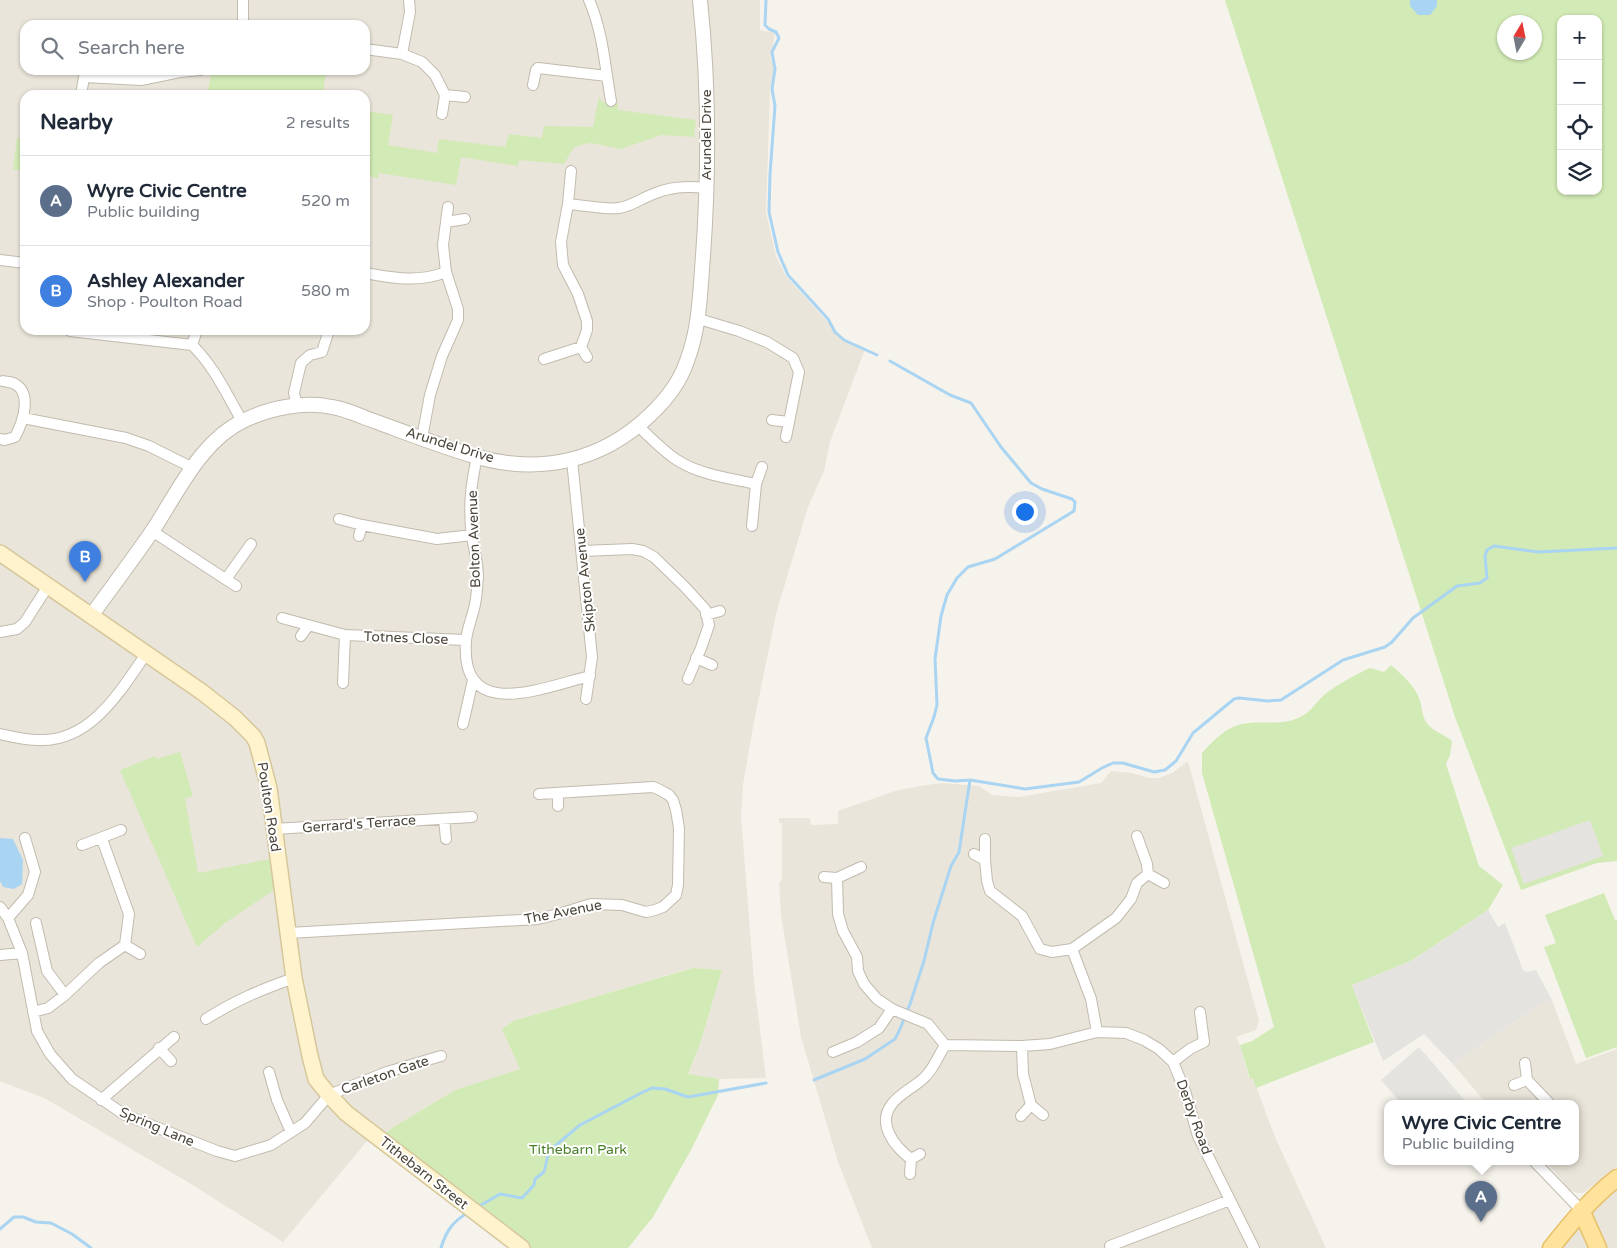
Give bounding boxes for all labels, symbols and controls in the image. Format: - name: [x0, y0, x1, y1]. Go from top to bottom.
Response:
- north arrow: [1497, 15, 1542, 60]
- map controls: [1557, 15, 1602, 195]
- button: +: [1557, 15, 1602, 60]
- search box: [20, 20, 370, 75]
- icon: search: [38, 34, 66, 62]
- text: Search here: [78, 37, 185, 59]
- button: −: [1557, 60, 1602, 105]
- street label: Arundel Drive: [698, 89, 715, 181]
- button: locate: [1557, 105, 1602, 150]
- text: Nearby: [40, 110, 113, 135]
- text: 2 results: [286, 113, 350, 133]
- button: layers: [1557, 150, 1602, 195]
- text: Wyre Civic Centre: [87, 180, 247, 202]
- text: A: [50, 191, 62, 211]
- text: 520 m: [301, 191, 350, 211]
- text: Public building: [87, 202, 200, 222]
- text: Ashley Alexander: [87, 270, 244, 292]
- text: B: [50, 281, 62, 301]
- text: 580 m: [301, 281, 350, 301]
- text: Shop · Poulton Road: [87, 292, 243, 312]
- street label: Arundel Drive: [404, 424, 496, 466]
- street label: Bolton Avenue: [464, 490, 484, 588]
- your location: [1012, 499, 1038, 525]
- street label: Skipton Avenue: [571, 527, 599, 633]
- pin: B: [69, 541, 101, 582]
- street label: Totnes Close: [363, 628, 449, 648]
- street label: Poulton Road: [253, 761, 285, 853]
- street label: Gerrard's Terrace: [302, 812, 417, 836]
- street label: The Avenue: [523, 896, 603, 928]
- street label: Carleton Gate: [339, 1052, 431, 1098]
- street label: Derby Road: [1173, 1077, 1215, 1157]
- popup: [1384, 1100, 1579, 1165]
- street label: Spring Lane: [117, 1104, 197, 1150]
- text: Wyre Civic Centre: [1402, 1112, 1561, 1134]
- street label: Tithebarn Street: [376, 1133, 472, 1213]
- text: Public building: [1402, 1134, 1515, 1154]
- park label: Tithebarn Park: [529, 1141, 627, 1158]
- pin: A: [1465, 1181, 1497, 1222]

